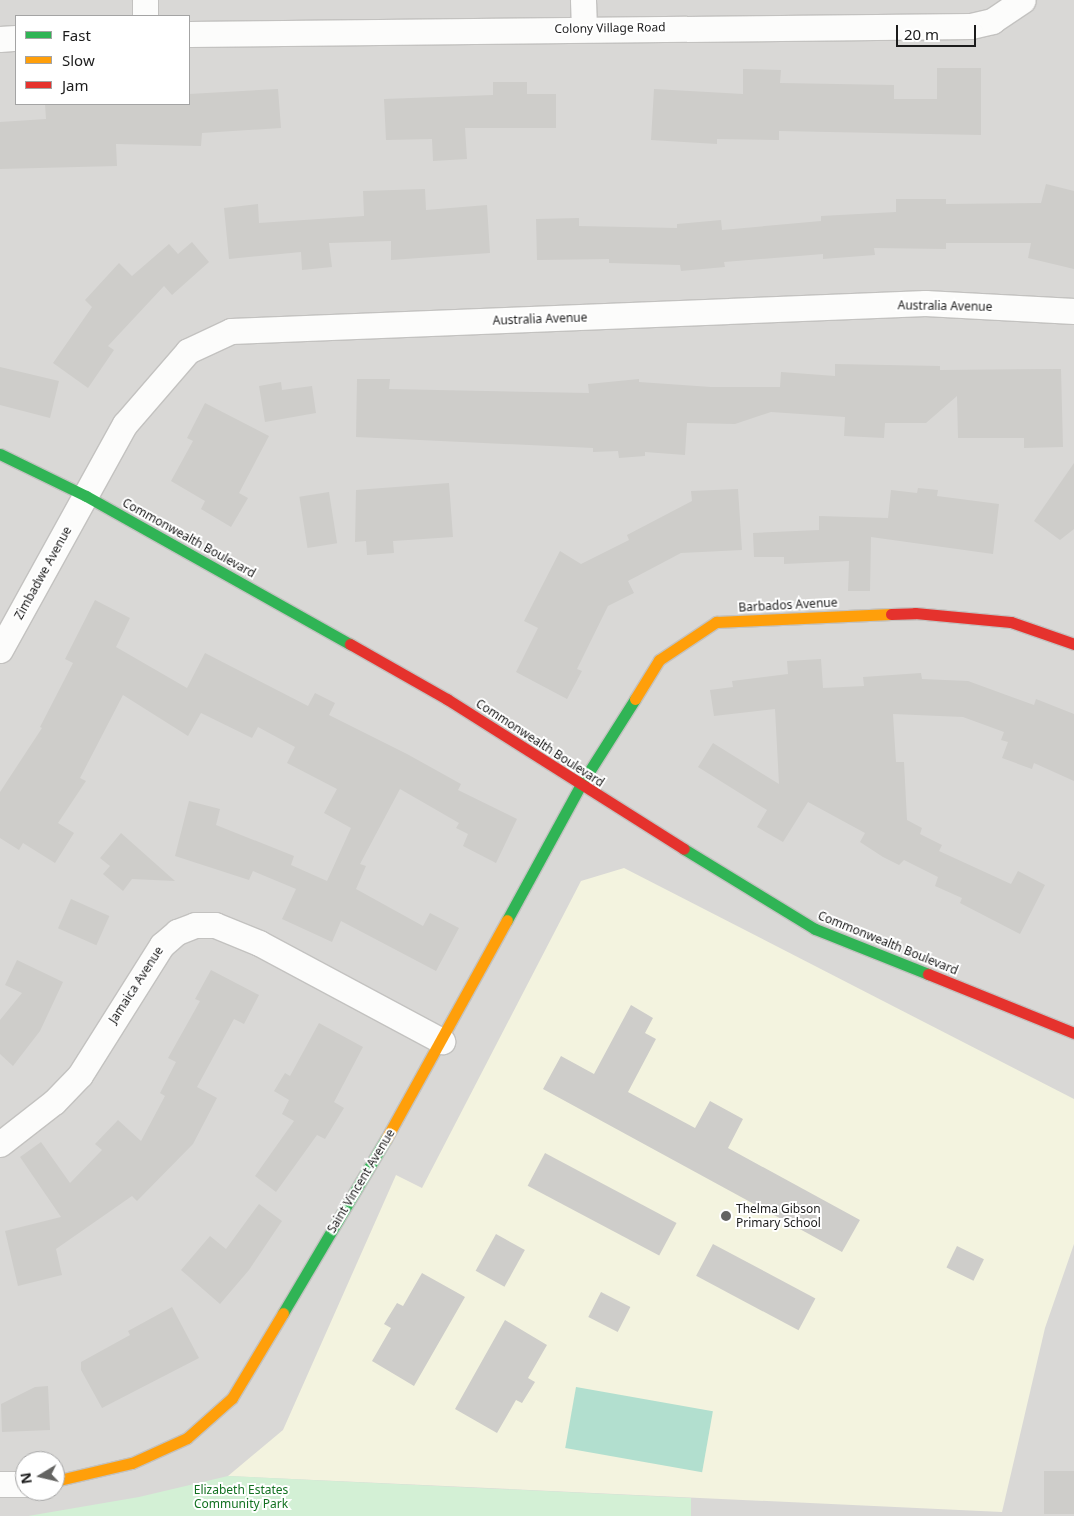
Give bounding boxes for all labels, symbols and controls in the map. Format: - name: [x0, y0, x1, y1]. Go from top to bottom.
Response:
- legend: [15, 15, 190, 105]
- scale bar: [899, 15, 979, 47]
- street label: Colony Village Road: [554, 20, 666, 36]
- text: 20 m: [904, 24, 939, 44]
- text: Fast: [62, 25, 91, 45]
- text: Slow: [62, 50, 95, 70]
- text: Jam: [62, 75, 89, 95]
- street label: Australia Avenue: [897, 298, 993, 314]
- street label: Australia Avenue: [492, 310, 588, 328]
- street label: Commonwealth Boulevard: [120, 495, 258, 581]
- street label: Zimbadwe Avenue: [11, 524, 75, 622]
- street label: Barbados Avenue: [738, 595, 838, 615]
- street label: Commonwealth Boulevard: [473, 696, 607, 790]
- street label: Commonwealth Boulevard: [816, 908, 960, 978]
- street label: Jamaica Avenue: [106, 944, 166, 1026]
- street label: Saint Vincent Avenue: [324, 1126, 398, 1236]
- place label: Thelma Gibson Primary School: [736, 1202, 821, 1230]
- marker: Thelma Gibson Primary School: [720, 1210, 732, 1222]
- north arrow: [15, 1451, 65, 1501]
- text: N: [15, 1471, 36, 1485]
- park label: Elizabeth Estates Community Park: [194, 1483, 288, 1511]

